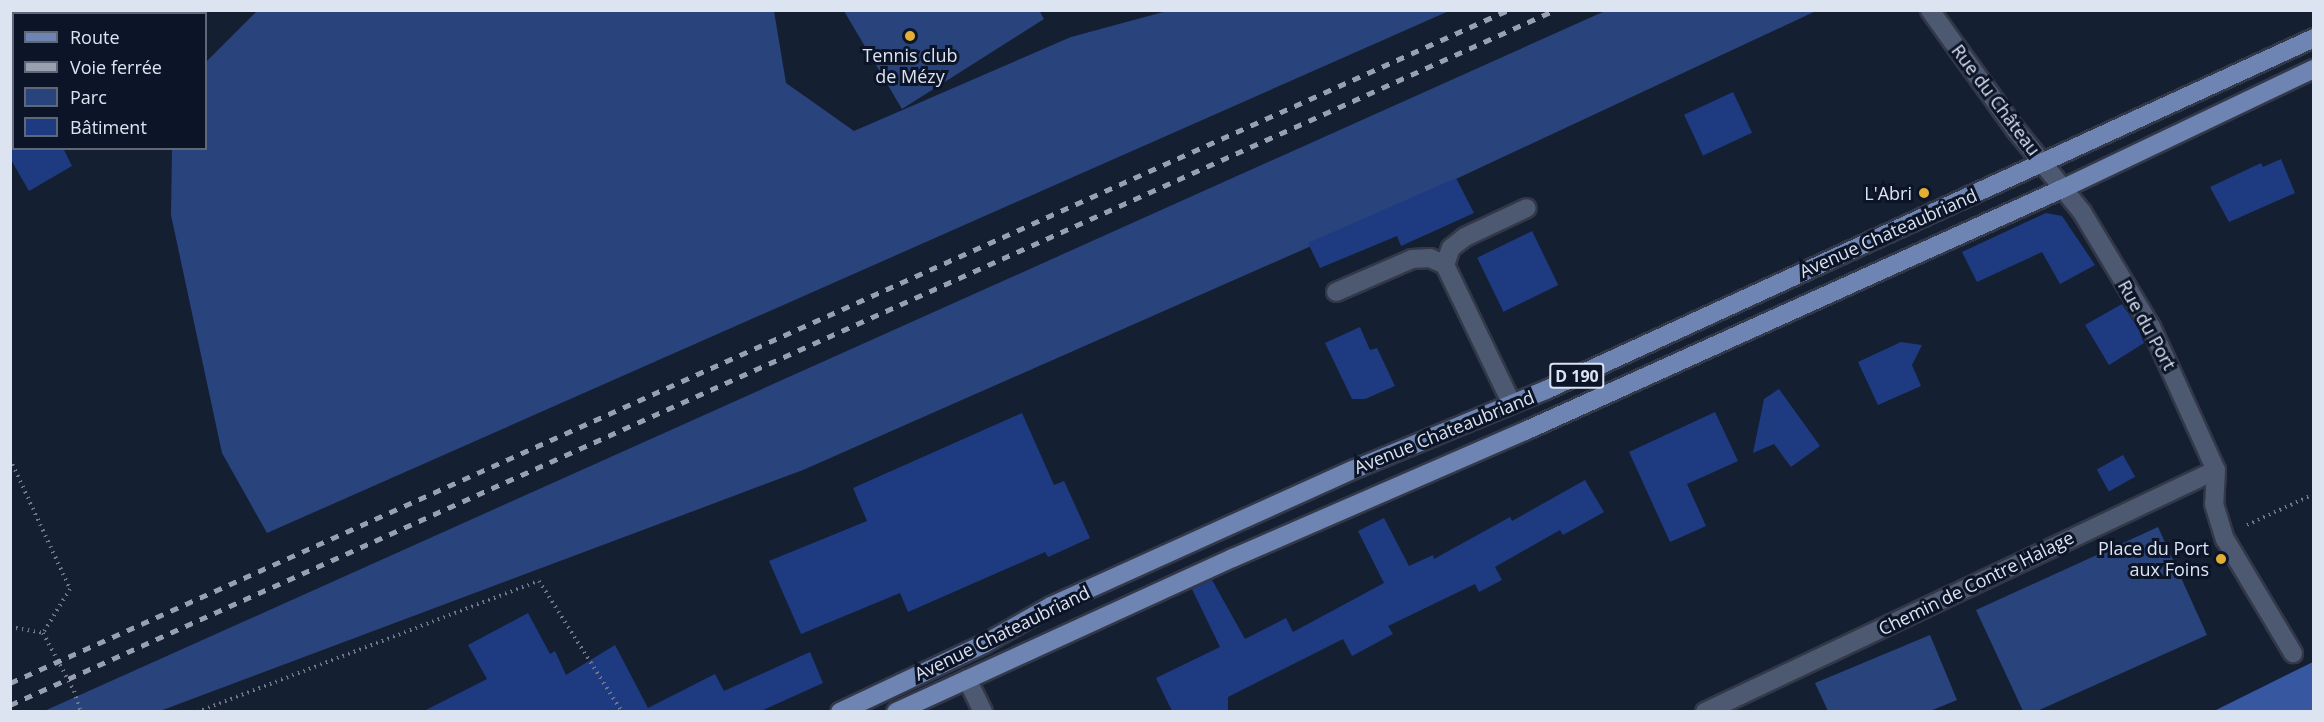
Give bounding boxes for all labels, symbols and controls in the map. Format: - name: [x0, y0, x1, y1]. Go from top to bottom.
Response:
- legend: [12, 12, 207, 150]
- text: Route: [70, 25, 120, 49]
- marker: Tennis club de Mézy: [903, 29, 917, 43]
- street label: Rue du Château: [1947, 40, 2045, 160]
- place label: Tennis club de Mézy: [862, 45, 958, 88]
- text: Voie ferrée: [70, 55, 162, 79]
- text: Parc: [70, 85, 107, 109]
- text: Bâtiment: [70, 115, 147, 139]
- place label: L'Abri: [1864, 182, 1912, 204]
- street label: Avenue Chateaubriand: [1796, 184, 1980, 282]
- marker: L'Abri: [1917, 186, 1931, 200]
- street label: Rue du Port: [2114, 276, 2180, 374]
- road number: D 190: [1548, 363, 1606, 389]
- street label: Avenue Chateaubriand: [1351, 386, 1537, 478]
- street label: Chemin de Contre Halage: [1875, 526, 2077, 640]
- place label: Place du Port aux Foins: [2098, 538, 2209, 580]
- marker: Place du Port aux Foins: [2214, 552, 2228, 566]
- street label: Avenue Chateaubriand: [911, 581, 1093, 685]

